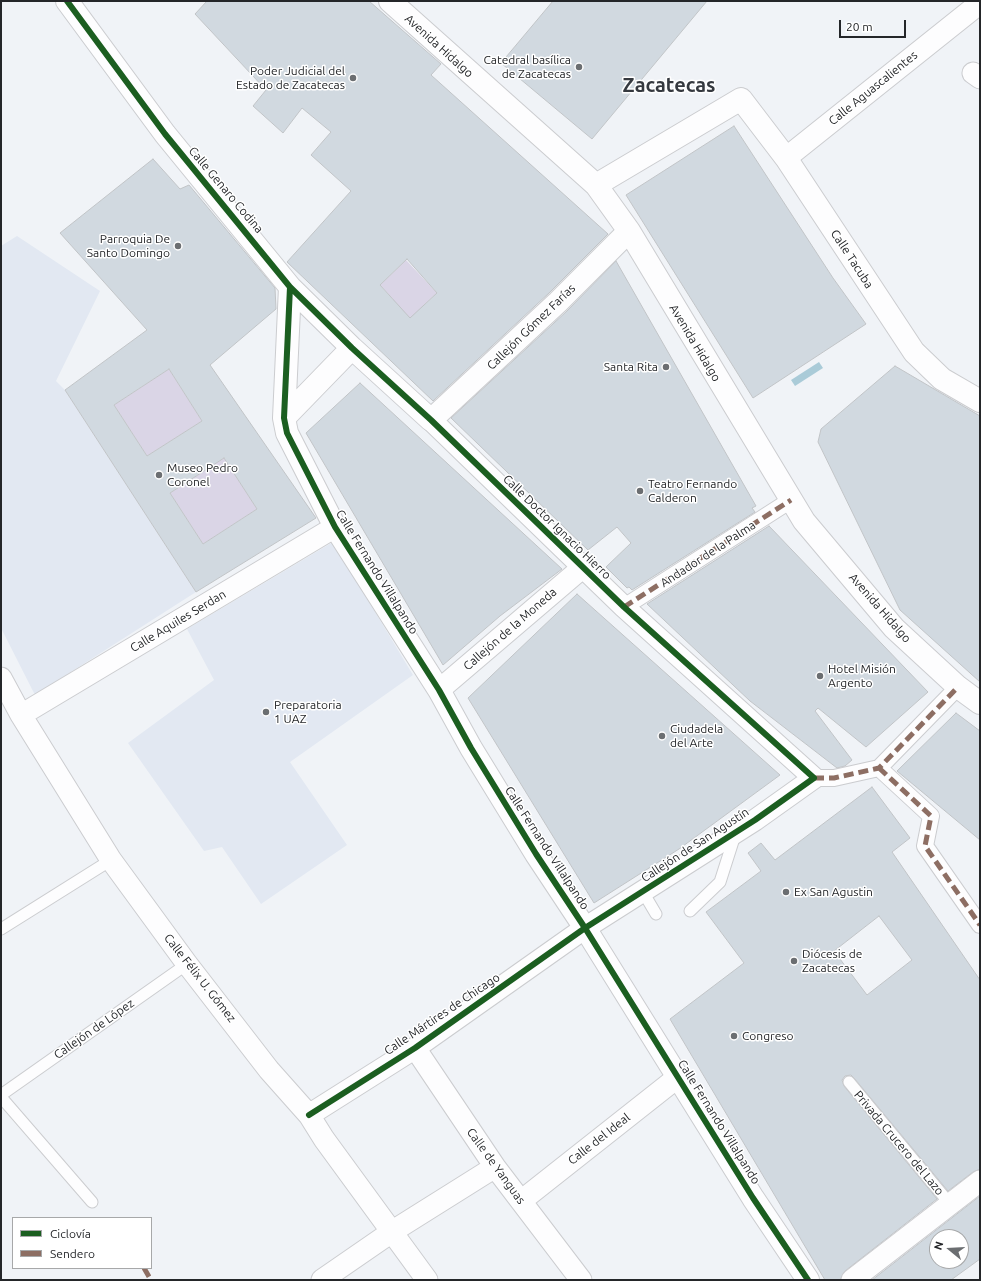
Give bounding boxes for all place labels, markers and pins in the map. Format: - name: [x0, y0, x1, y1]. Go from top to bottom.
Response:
- place label: Catedral basílica de Zacatecas: [483, 53, 571, 81]
- marker: Catedral basílica de Zacatecas: [574, 62, 584, 72]
- place label: Poder Judicial del Estado de Zacatecas: [236, 64, 345, 92]
- marker: Poder Judicial del Estado de Zacatecas: [348, 73, 358, 83]
- place label: Parroquia De Santo Domingo: [87, 232, 170, 260]
- marker: Parroquia De Santo Domingo: [173, 241, 183, 251]
- place label: Santa Rita: [604, 360, 658, 374]
- marker: Santa Rita: [661, 362, 671, 372]
- place label: Museo Pedro Coronel: [167, 461, 238, 489]
- marker: Museo Pedro Coronel: [154, 470, 164, 480]
- place label: Teatro Fernando Calderon: [648, 477, 737, 505]
- marker: Teatro Fernando Calderon: [635, 486, 645, 496]
- place label: Hotel Misión Argento: [828, 662, 896, 690]
- marker: Hotel Misión Argento: [815, 671, 825, 681]
- place label: Preparatoria 1 UAZ: [274, 698, 342, 726]
- marker: Preparatoria 1 UAZ: [261, 707, 271, 717]
- place label: Ciudadela del Arte: [670, 722, 723, 750]
- marker: Ciudadela del Arte: [657, 731, 667, 741]
- place label: Ex San Agustin: [794, 885, 873, 899]
- marker: Ex San Agustin: [781, 887, 791, 897]
- place label: Diócesis de Zacatecas: [802, 947, 862, 975]
- marker: Diócesis de Zacatecas: [789, 956, 799, 966]
- place label: Congreso: [742, 1029, 794, 1043]
- marker: Congreso: [729, 1031, 739, 1041]

